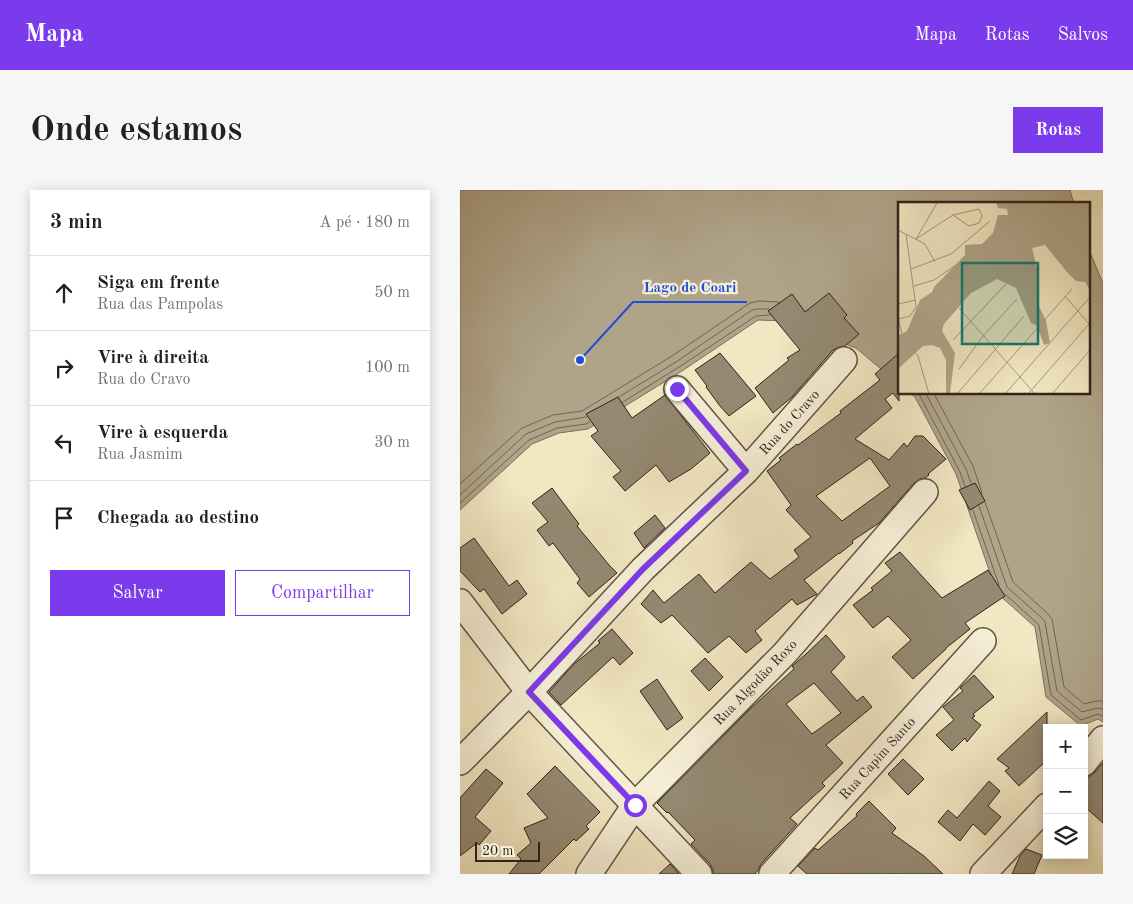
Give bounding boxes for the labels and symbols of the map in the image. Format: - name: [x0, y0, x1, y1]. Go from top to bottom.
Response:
- inset map: [898, 202, 1090, 395]
- callout: Lago de Coari: [633, 272, 747, 302]
- text: Lago de Coari: [643, 281, 737, 296]
- route end: [666, 378, 689, 401]
- street label: Rua do Cravo: [757, 388, 822, 458]
- street label: Rua Algodão Roxo: [711, 637, 800, 728]
- street label: Rua Capim Santo: [837, 715, 918, 803]
- route start: [624, 794, 647, 817]
- scale bar: [475, 839, 540, 862]

